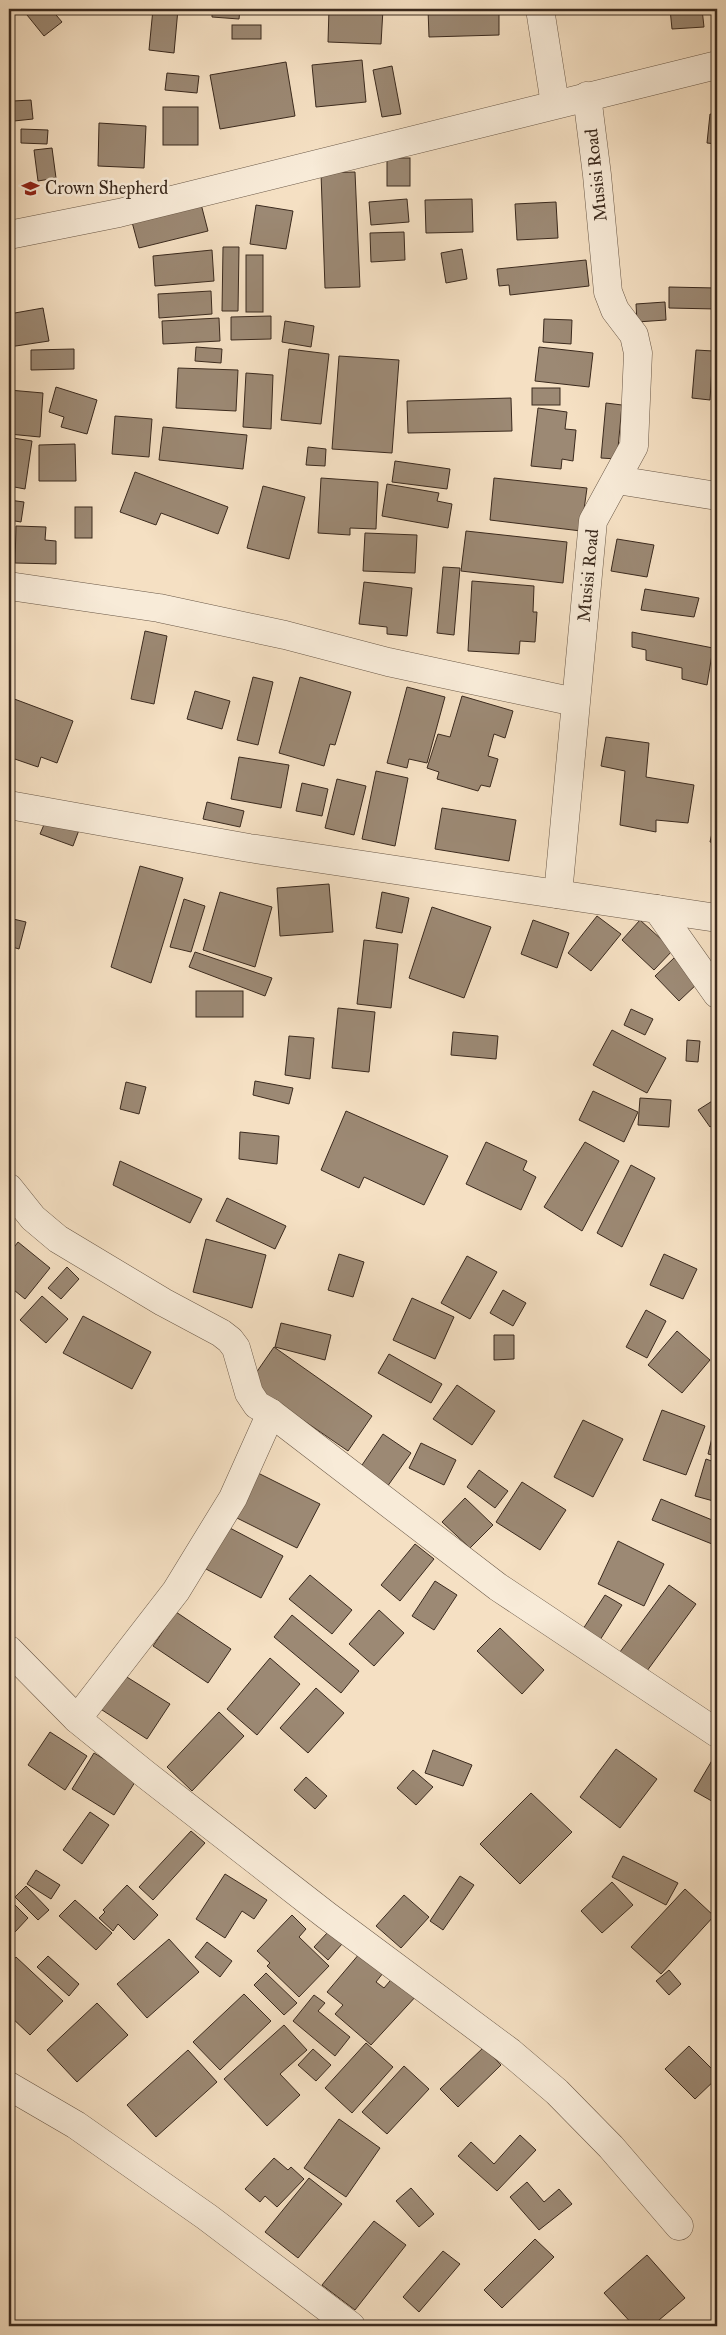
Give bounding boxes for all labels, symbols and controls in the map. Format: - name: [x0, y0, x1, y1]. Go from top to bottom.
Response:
- street label: Musisi Road: [580, 127, 612, 223]
- place label: Crown Shepherd: [45, 177, 168, 199]
- school or university icon: Crown Shepherd: [21, 178, 41, 198]
- street label: Musisi Road: [573, 528, 603, 623]

